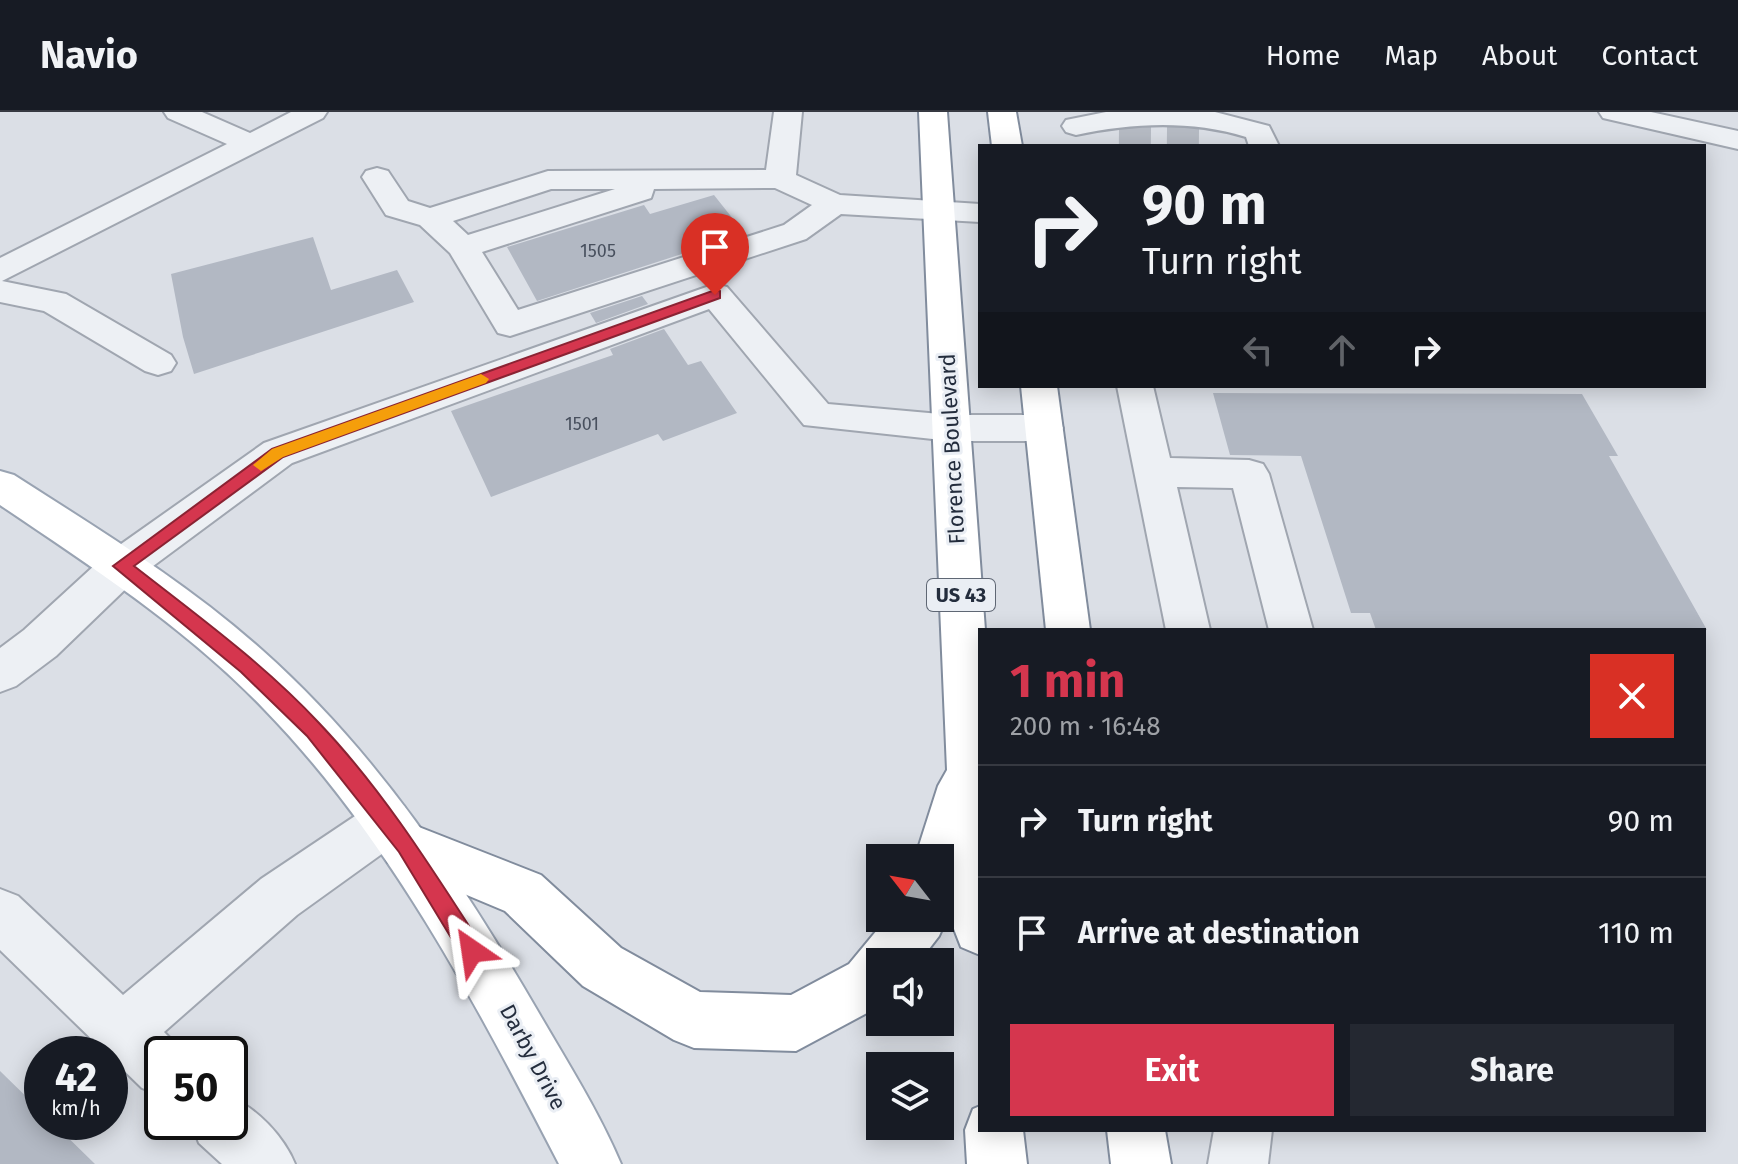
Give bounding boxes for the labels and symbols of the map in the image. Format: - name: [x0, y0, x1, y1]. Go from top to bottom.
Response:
- pin: [681, 213, 749, 295]
- house number: 1505: [580, 240, 616, 262]
- street label: Florence Boulevard: [934, 353, 970, 545]
- house number: 1501: [565, 413, 599, 435]
- road number: US 43: [927, 579, 995, 611]
- north arrow: [866, 844, 954, 932]
- position arrow: [430, 909, 514, 993]
- street label: Darby Drive: [494, 1000, 572, 1114]
- speed limit sign: 50: [144, 1036, 248, 1140]

